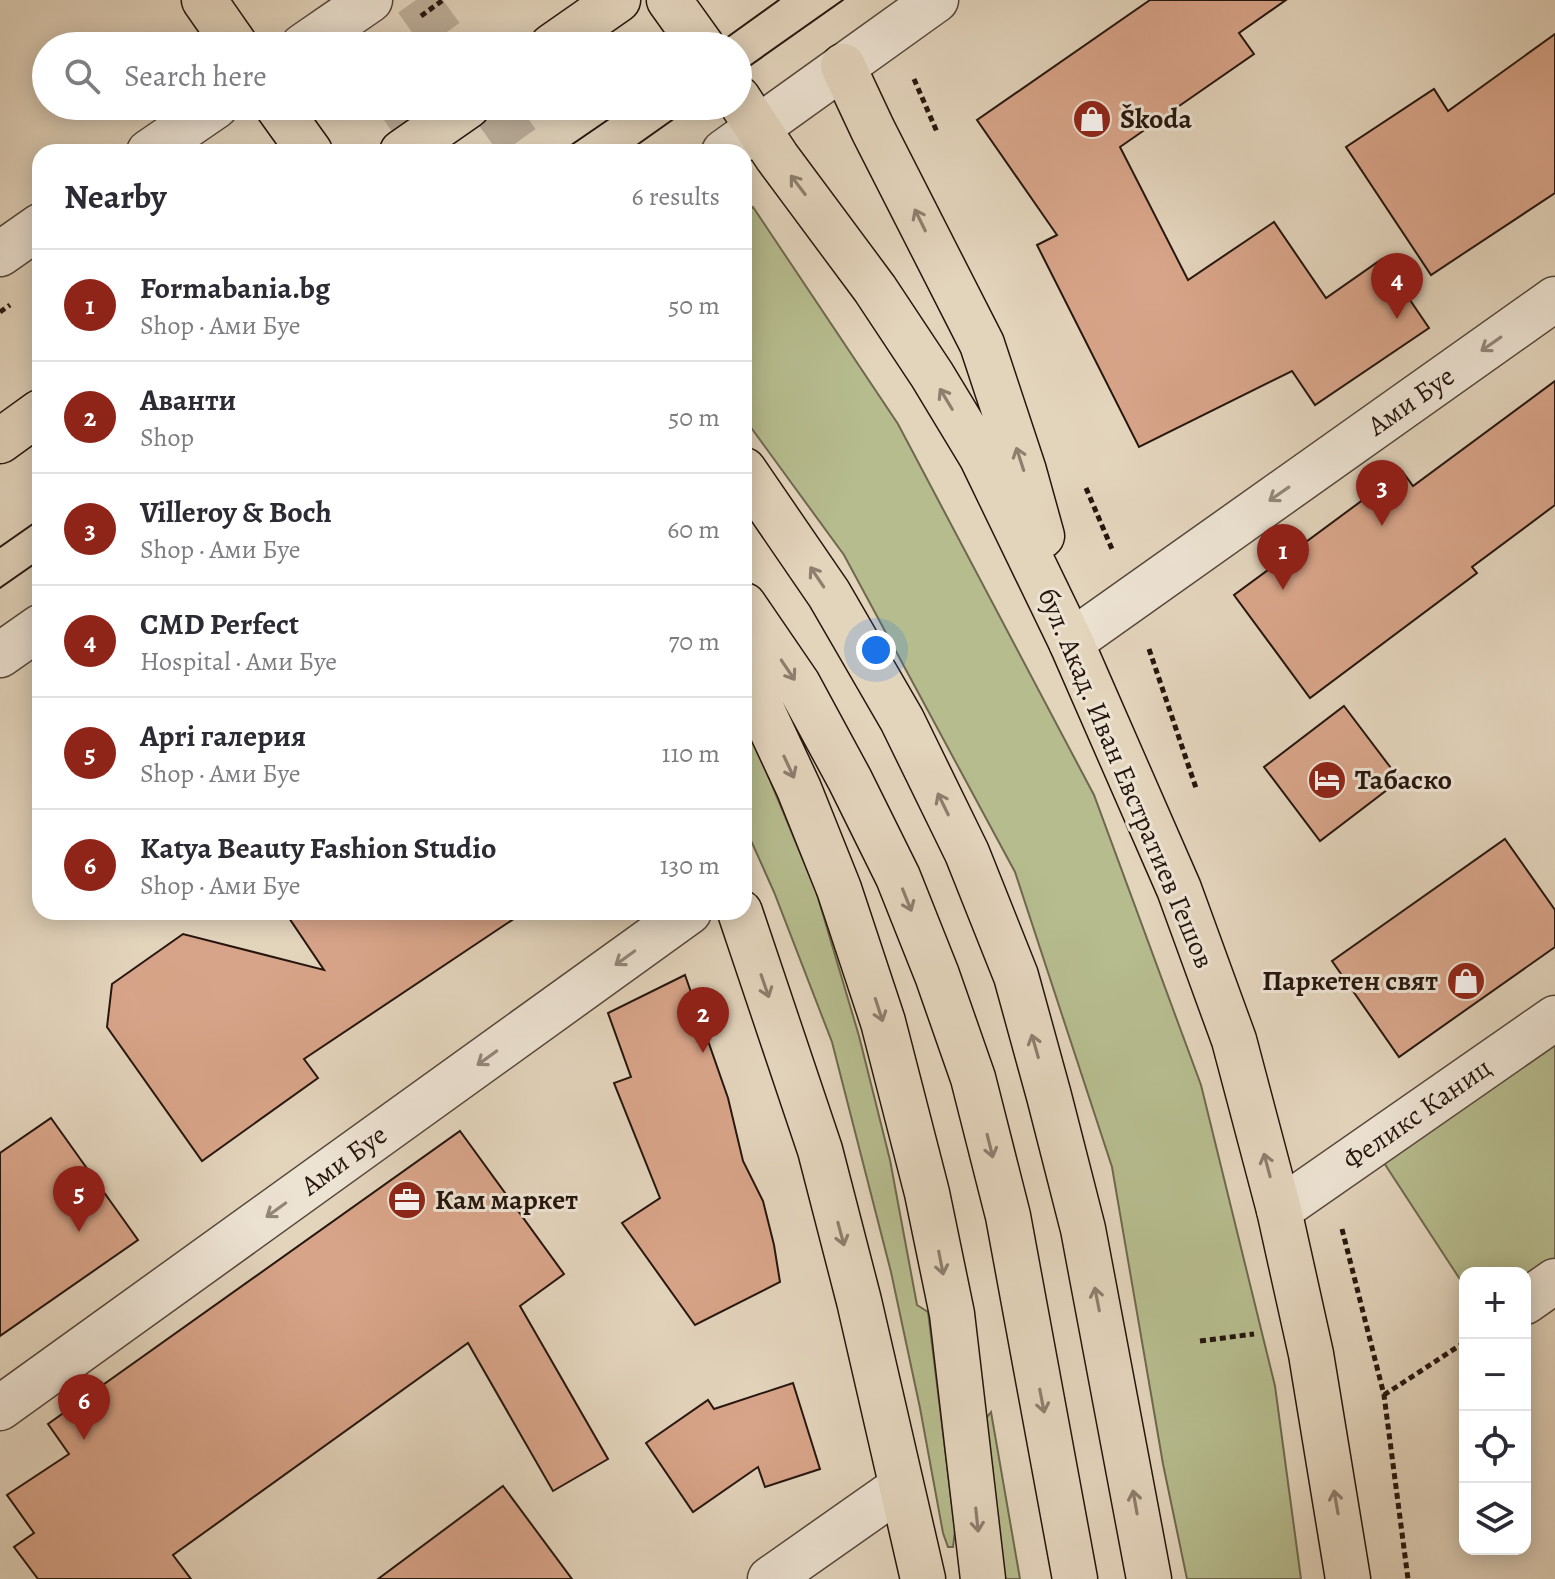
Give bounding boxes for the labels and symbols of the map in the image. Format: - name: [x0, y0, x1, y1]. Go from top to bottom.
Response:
- shop icon: Škoda: [1071, 98, 1113, 140]
- place label: Škoda: [1120, 100, 1192, 138]
- one-way arrow: [790, 175, 807, 196]
- one-way arrow: [911, 209, 926, 232]
- pin: 4: [1371, 253, 1423, 319]
- one-way arrow: [1481, 336, 1503, 352]
- street label: Ами Буе: [1359, 357, 1462, 445]
- one-way arrow: [938, 388, 954, 411]
- one-way arrow: [1011, 447, 1026, 472]
- pin: 3: [1356, 460, 1408, 526]
- one-way arrow: [1269, 486, 1291, 502]
- pin: 1: [1257, 524, 1309, 590]
- one-way arrow: [809, 566, 825, 588]
- street label: бул. Акад. Иван Евстратиев Гешов: [1028, 582, 1224, 974]
- your location: [856, 630, 896, 670]
- one-way arrow: [780, 658, 796, 680]
- one-way arrow: [782, 755, 797, 779]
- hotel icon: Табаско: [1306, 759, 1348, 801]
- place label: Табаско: [1355, 761, 1452, 799]
- one-way arrow: [935, 792, 950, 816]
- one-way arrow: [901, 887, 915, 912]
- one-way arrow: [615, 949, 637, 966]
- shop icon: Паркетен свят: [1445, 960, 1487, 1002]
- place label: Паркетен свят: [1262, 962, 1438, 1000]
- one-way arrow: [759, 973, 774, 998]
- pin: 2: [677, 987, 729, 1053]
- one-way arrow: [872, 997, 887, 1023]
- one-way arrow: [1027, 1034, 1042, 1060]
- one-way arrow: [477, 1049, 498, 1066]
- street label: Феликс Каниц: [1335, 1049, 1499, 1179]
- street label: Ами Буе: [292, 1116, 395, 1205]
- one-way arrow: [984, 1133, 999, 1159]
- one-way arrow: [1259, 1153, 1274, 1179]
- pin: 5: [53, 1166, 105, 1232]
- office icon: Кам маркет: [386, 1179, 428, 1221]
- place label: Кам маркет: [435, 1181, 578, 1219]
- one-way arrow: [265, 1201, 287, 1218]
- one-way arrow: [835, 1221, 850, 1247]
- one-way arrow: [935, 1249, 950, 1275]
- one-way arrow: [1088, 1287, 1103, 1312]
- pin: 6: [58, 1374, 110, 1440]
- one-way arrow: [1036, 1388, 1051, 1413]
- one-way arrow: [1127, 1490, 1142, 1516]
- one-way arrow: [1328, 1490, 1343, 1515]
- one-way arrow: [969, 1506, 984, 1533]

